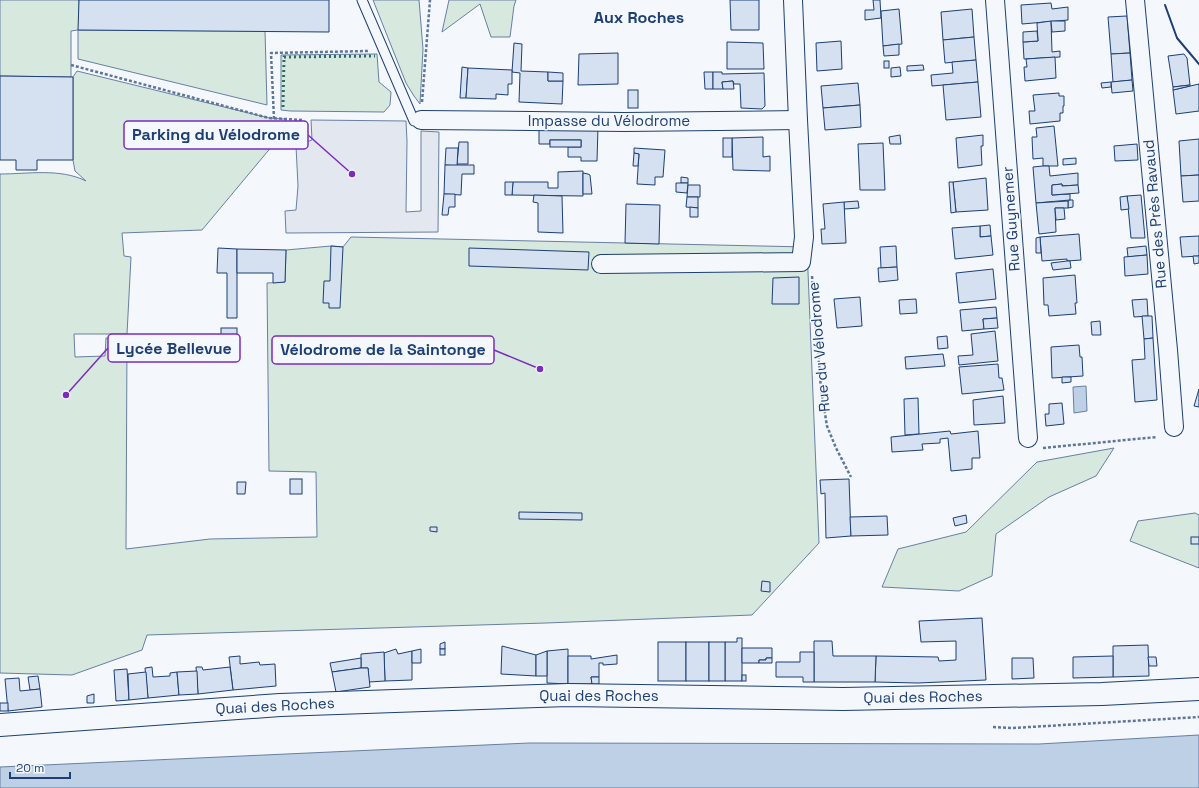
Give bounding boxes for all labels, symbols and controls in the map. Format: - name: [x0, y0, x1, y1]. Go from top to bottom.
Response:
- district label: Aux Roches: [594, 7, 684, 28]
- street label: Impasse du Vélodrome: [528, 111, 690, 130]
- callout: Parking du Vélodrome: [124, 121, 308, 149]
- text: Parking du Vélodrome: [132, 124, 300, 145]
- street label: Rue des Près Ravaud: [1139, 139, 1170, 289]
- street label: Rue Guynemer: [997, 166, 1024, 272]
- street label: Rue du Vélodrome: [803, 281, 834, 413]
- callout: Lycée Bellevue: [108, 334, 240, 362]
- callout: Vélodrome de la Saintonge: [272, 336, 494, 364]
- text: Lycée Bellevue: [116, 338, 232, 359]
- text: Vélodrome de la Saintonge: [280, 339, 486, 360]
- street label: Quai des Roches: [539, 686, 659, 705]
- street label: Quai des Roches: [863, 686, 983, 707]
- street label: Quai des Roches: [215, 693, 335, 718]
- scale bar: [10, 754, 70, 780]
- text: 20 m: [16, 760, 44, 776]

